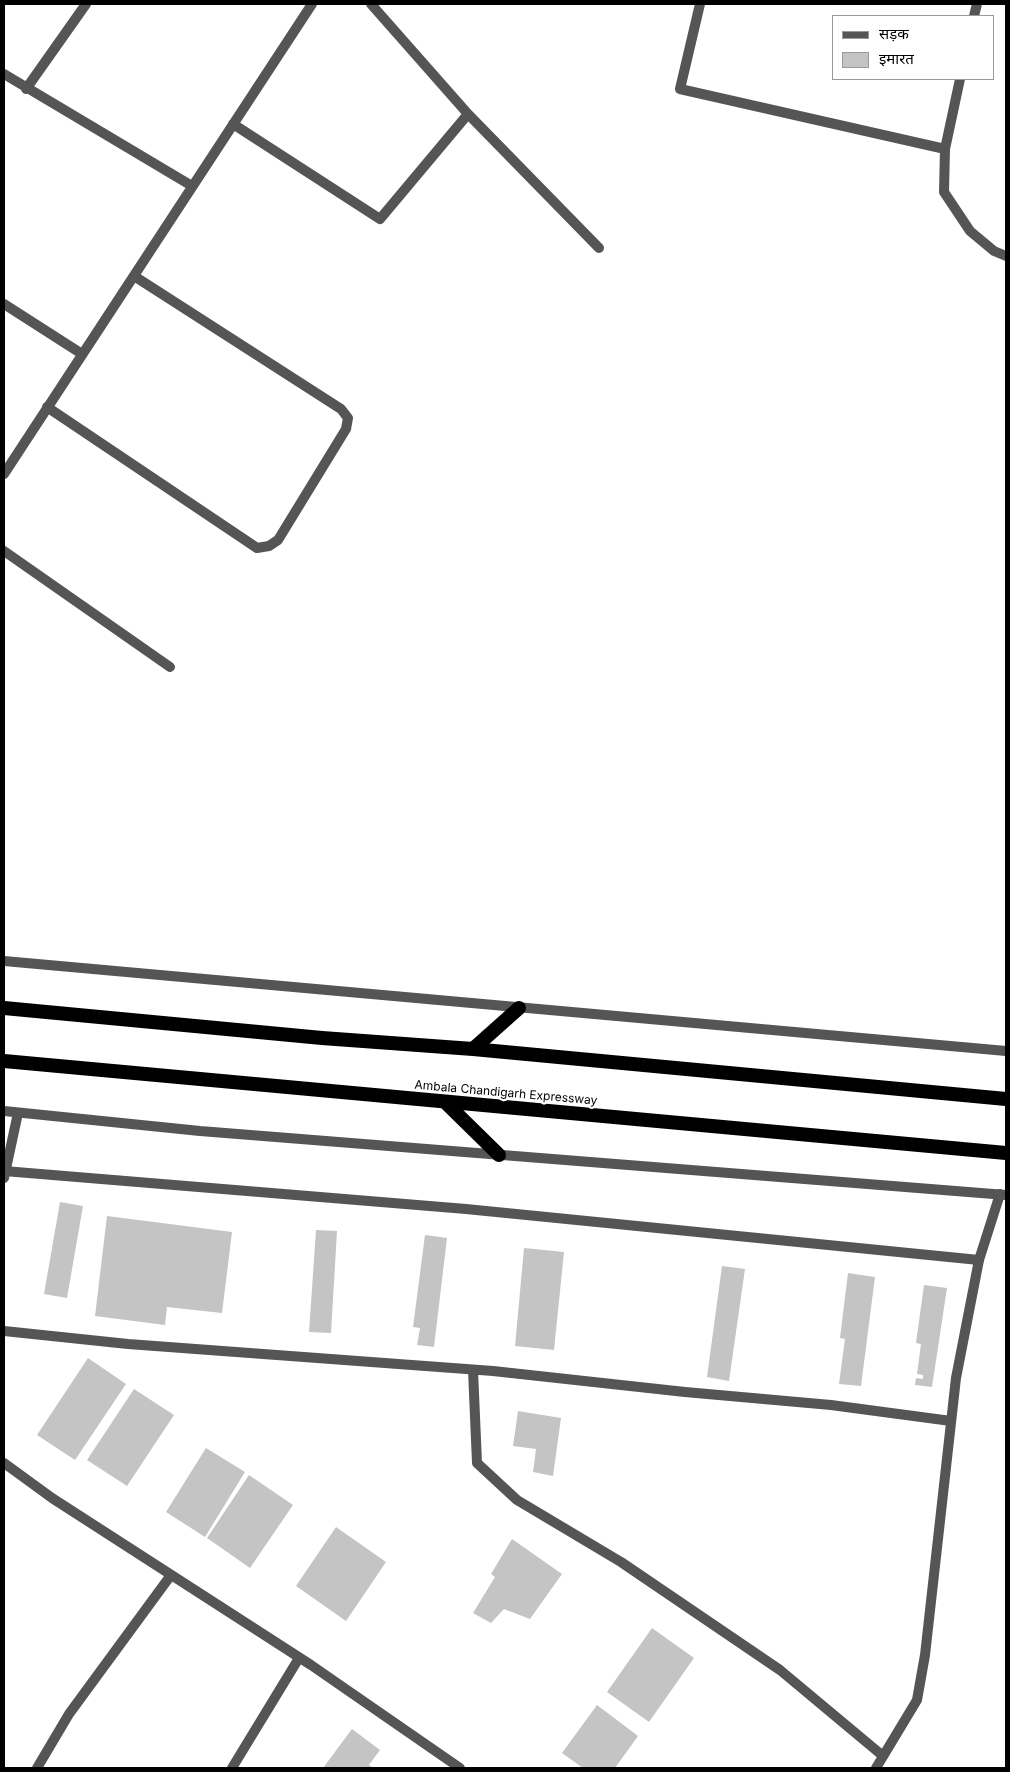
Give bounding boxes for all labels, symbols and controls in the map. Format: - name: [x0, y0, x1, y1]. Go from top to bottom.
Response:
- legend: [832, 15, 995, 80]
- text: सड़क: [879, 24, 909, 43]
- text: इमारत: [879, 49, 914, 68]
- street label: Ambala Chandigarh Expressway: [414, 1078, 598, 1108]

